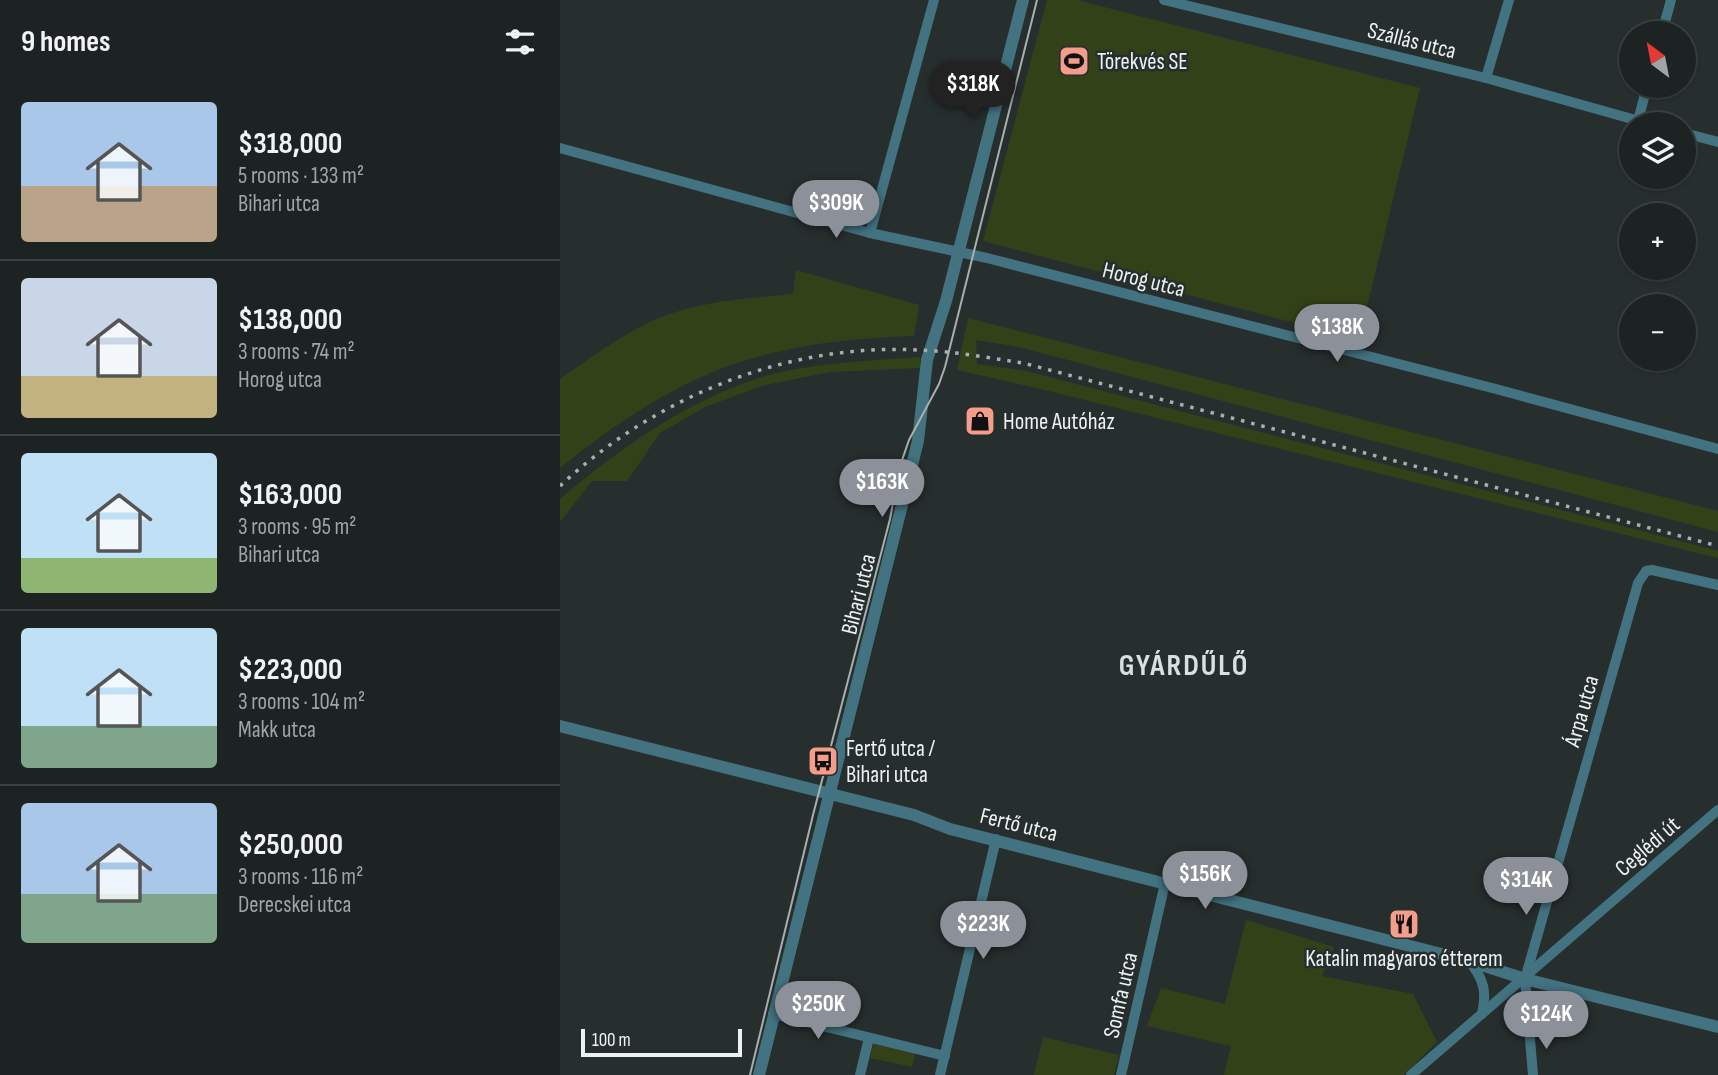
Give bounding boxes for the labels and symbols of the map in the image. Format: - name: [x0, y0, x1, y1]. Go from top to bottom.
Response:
- street label: Szállás utca: [1364, 16, 1459, 65]
- north arrow: [1619, 21, 1696, 98]
- sports icon: Törekvés SE: [1057, 44, 1091, 78]
- place label: Törekvés SE: [1097, 48, 1188, 76]
- pin: $318K: [924, 61, 1022, 121]
- pin: $309K: [787, 180, 885, 240]
- street label: Horog utca: [1100, 256, 1188, 304]
- pin: $138K: [1288, 304, 1386, 364]
- shop icon: Home Autóház: [963, 404, 997, 438]
- place label: Home Autóház: [1003, 408, 1115, 436]
- pin: $163K: [833, 460, 931, 519]
- street label: Bihari utca: [835, 551, 882, 637]
- district label: GYÁRDŰLŐ: [1119, 648, 1249, 684]
- street label: Árpa utca: [1558, 672, 1605, 751]
- place label: Fertő utca / Bihari utca: [846, 735, 935, 789]
- bus stop icon: Fertő utca / Bihari utca: [806, 744, 840, 778]
- street label: Fertő utca: [977, 802, 1060, 848]
- street label: Ceglédi út: [1609, 811, 1686, 883]
- pin: $156K: [1156, 852, 1254, 911]
- pin: $314K: [1477, 858, 1575, 917]
- pin: $223K: [934, 902, 1032, 961]
- restaurant icon: Katalin magyaros étterem: [1387, 907, 1421, 941]
- place label: Katalin magyaros étterem: [1305, 945, 1503, 973]
- street label: Somfa utca: [1098, 950, 1144, 1041]
- pin: $250K: [769, 982, 867, 1041]
- pin: $124K: [1497, 992, 1595, 1051]
- scale bar: [581, 1026, 742, 1058]

